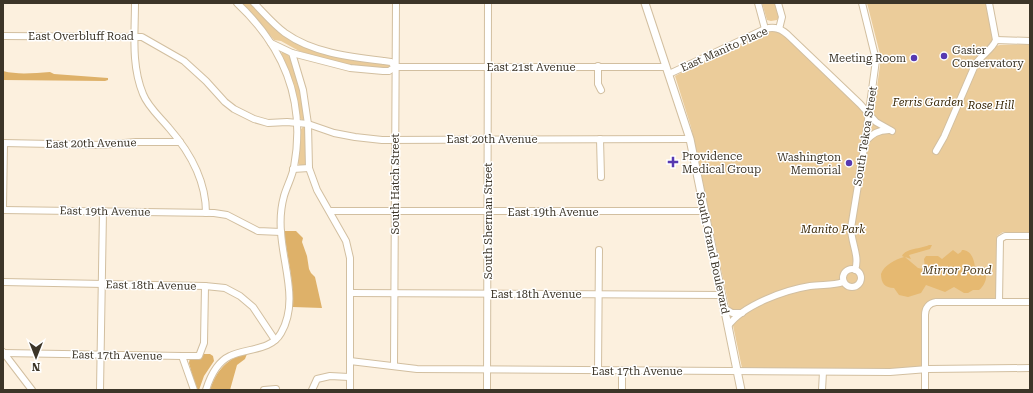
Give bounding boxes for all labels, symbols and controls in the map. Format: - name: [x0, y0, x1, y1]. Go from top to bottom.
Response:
- street label: East Manito Place: [679, 24, 770, 75]
- street label: East Overbluff Road: [28, 30, 134, 43]
- place label: Gasier Conservatory: [952, 44, 1024, 70]
- marker: Gasier Conservatory: [939, 51, 949, 61]
- place label: Meeting Room: [829, 52, 906, 65]
- marker: Meeting Room: [909, 53, 919, 63]
- street label: East 21st Avenue: [486, 61, 576, 74]
- street label: South Tekoa Street: [851, 85, 880, 187]
- park label: Ferris Garden: [891, 96, 964, 109]
- park label: Rose Hill: [967, 99, 1014, 112]
- street label: South Hatch Street: [389, 133, 402, 235]
- street label: East 20th Avenue: [447, 133, 537, 146]
- street label: East 20th Avenue: [45, 136, 137, 151]
- place label: Providence Medical Group: [682, 150, 761, 176]
- place label: Washington Memorial: [777, 151, 842, 177]
- marker: Providence Medical Group: [667, 156, 679, 168]
- marker: Washington Memorial: [844, 158, 854, 168]
- street label: South Sherman Street: [482, 163, 495, 279]
- street label: South Grand Boulevard: [693, 191, 732, 315]
- street label: East 19th Avenue: [59, 204, 151, 219]
- street label: East 19th Avenue: [508, 206, 598, 219]
- park label: Manito Park: [800, 223, 865, 236]
- water label: Mirror Pond: [921, 263, 992, 277]
- street label: East 18th Avenue: [105, 278, 197, 293]
- street label: East 18th Avenue: [491, 288, 581, 301]
- north arrow: [16, 337, 56, 377]
- street label: East 17th Avenue: [71, 348, 163, 363]
- text: N: [31, 360, 40, 373]
- street label: East 17th Avenue: [592, 365, 682, 378]

